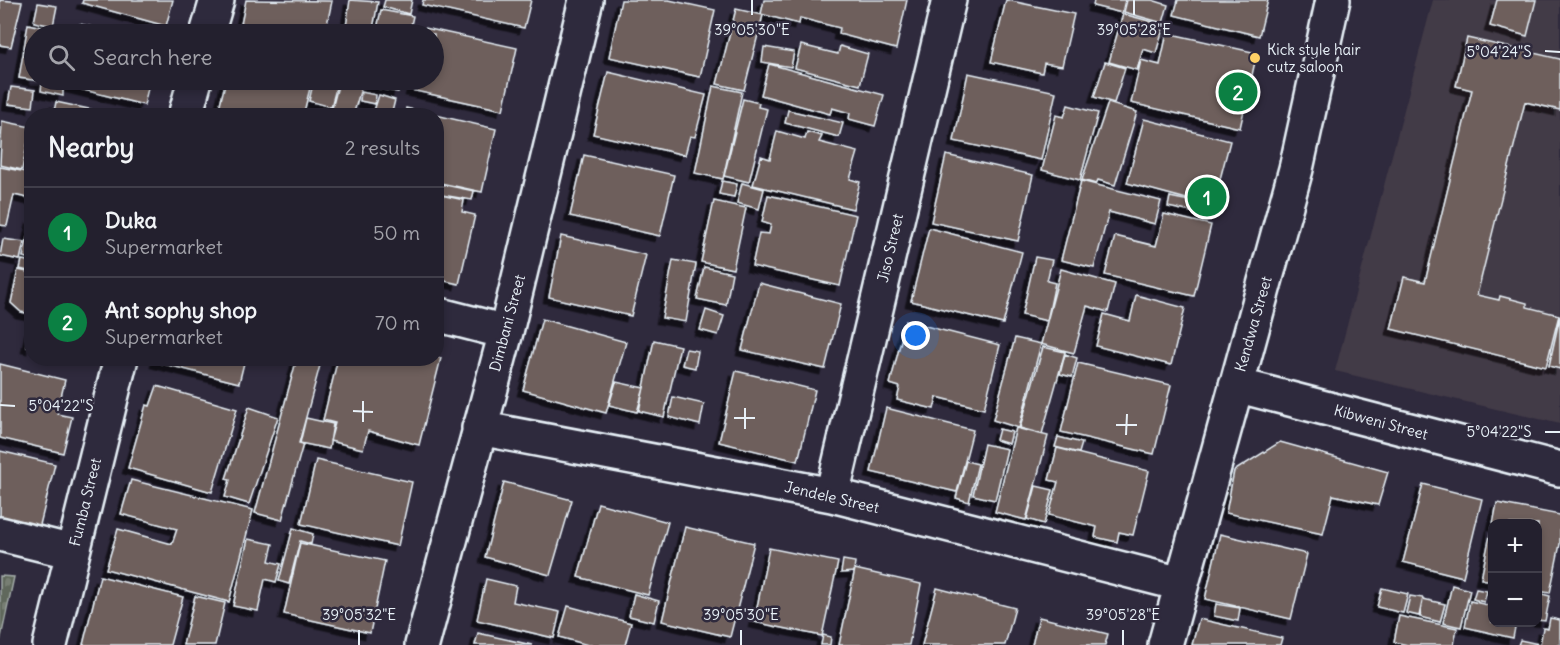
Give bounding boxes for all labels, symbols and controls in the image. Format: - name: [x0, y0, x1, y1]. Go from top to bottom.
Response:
- text: 39°05'30"E: [714, 20, 790, 39]
- text: 39°05'28"E: [1097, 20, 1171, 39]
- search box: [24, 24, 444, 90]
- place label: Kick style hair cutz saloon: [1267, 40, 1361, 76]
- icon: search: [45, 41, 78, 74]
- text: 5°04'24"S: [1466, 42, 1532, 61]
- text: Search here: [93, 43, 212, 71]
- marker: Kick style hair cutz saloon: [1248, 51, 1262, 65]
- pin: 2: [1218, 70, 1258, 115]
- text: Nearby: [48, 131, 134, 164]
- text: 2 results: [345, 135, 420, 160]
- pin: 1: [1188, 174, 1226, 220]
- text: Duka: [105, 206, 157, 234]
- street label: Jiso Street: [873, 212, 907, 284]
- text: 1: [64, 220, 71, 245]
- text: 50 m: [373, 220, 420, 245]
- text: Supermarket: [105, 234, 223, 259]
- street label: Dimbani Street: [485, 272, 529, 374]
- street label: Kendwa Street: [1230, 274, 1276, 374]
- text: Ant sophy shop: [105, 296, 257, 324]
- text: 2: [62, 310, 73, 335]
- text: 70 m: [375, 310, 420, 335]
- your location: [901, 321, 930, 350]
- text: Supermarket: [105, 324, 223, 349]
- text: 5°04'22"S: [29, 396, 93, 415]
- street label: Kibweni Street: [1332, 400, 1430, 444]
- text: 5°04'22"S: [1467, 422, 1531, 441]
- street label: Fumba Street: [65, 456, 105, 548]
- street label: Jendele Street: [783, 477, 881, 517]
- map controls: [1488, 519, 1542, 627]
- button: +: [1488, 519, 1542, 573]
- button: −: [1488, 573, 1542, 627]
- text: 39°05'32"E: [322, 605, 396, 624]
- text: 39°05'30"E: [703, 605, 779, 624]
- text: 39°05'28"E: [1086, 605, 1160, 624]

